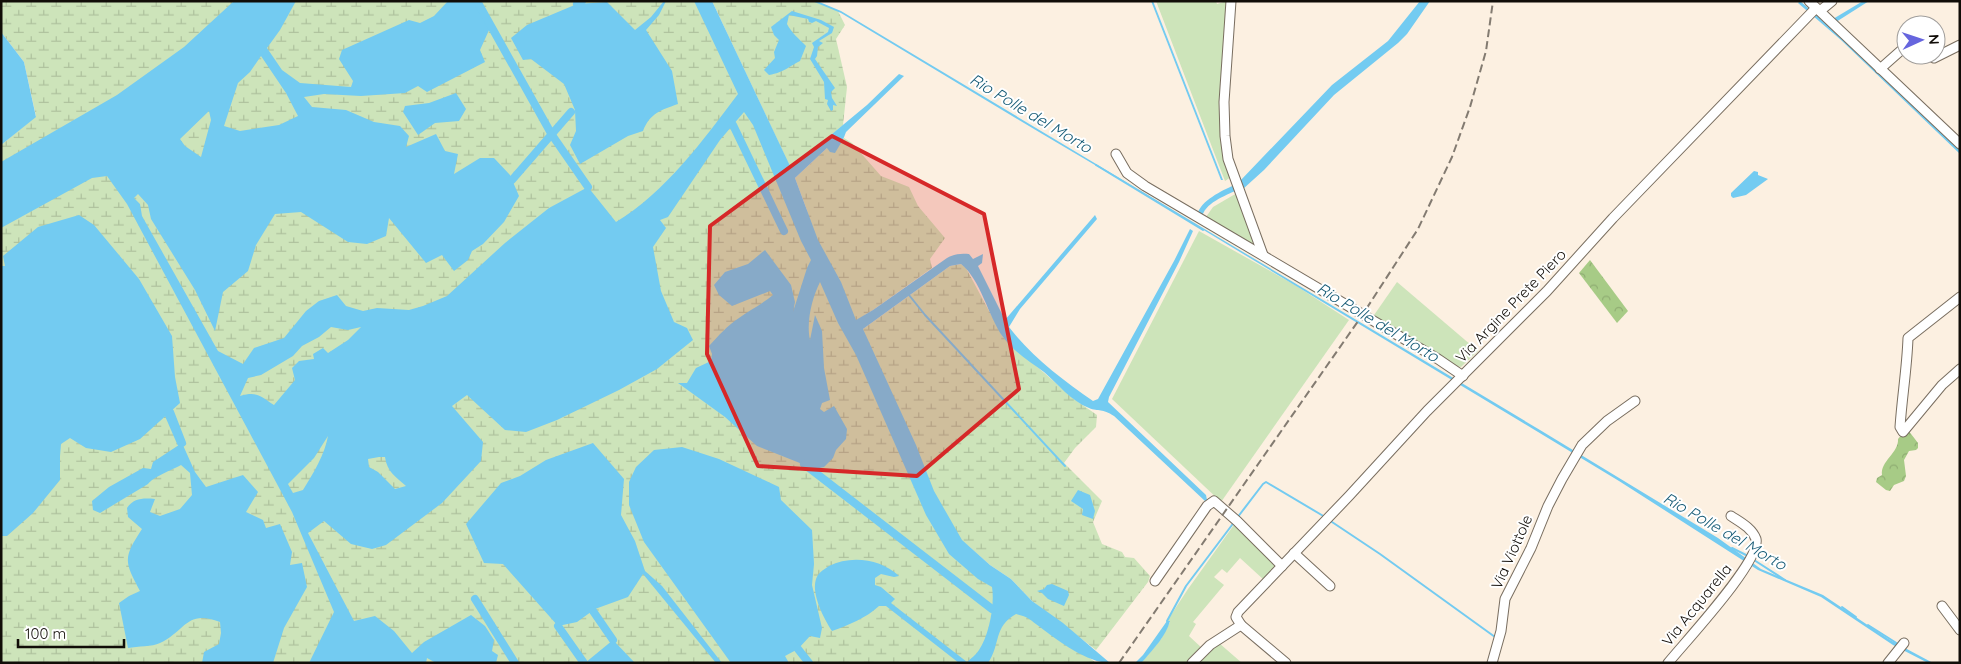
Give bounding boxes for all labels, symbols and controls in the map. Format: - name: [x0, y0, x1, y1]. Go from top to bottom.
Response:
- north arrow: [1896, 15, 1946, 65]
- text: N: [1925, 34, 1943, 45]
- water label: Rio Polle del Morto: [966, 69, 1097, 158]
- street label: Via Argine Prete Piero: [1451, 245, 1570, 367]
- water label: Rio Polle del Morto: [1313, 278, 1444, 367]
- water label: Rio Polle del Morto: [1660, 488, 1791, 575]
- street label: Via Viottole: [1487, 512, 1536, 592]
- street label: Via Acquarella: [1658, 560, 1736, 650]
- scale bar: [18, 616, 124, 648]
- text: 100 m: [25, 624, 66, 643]

